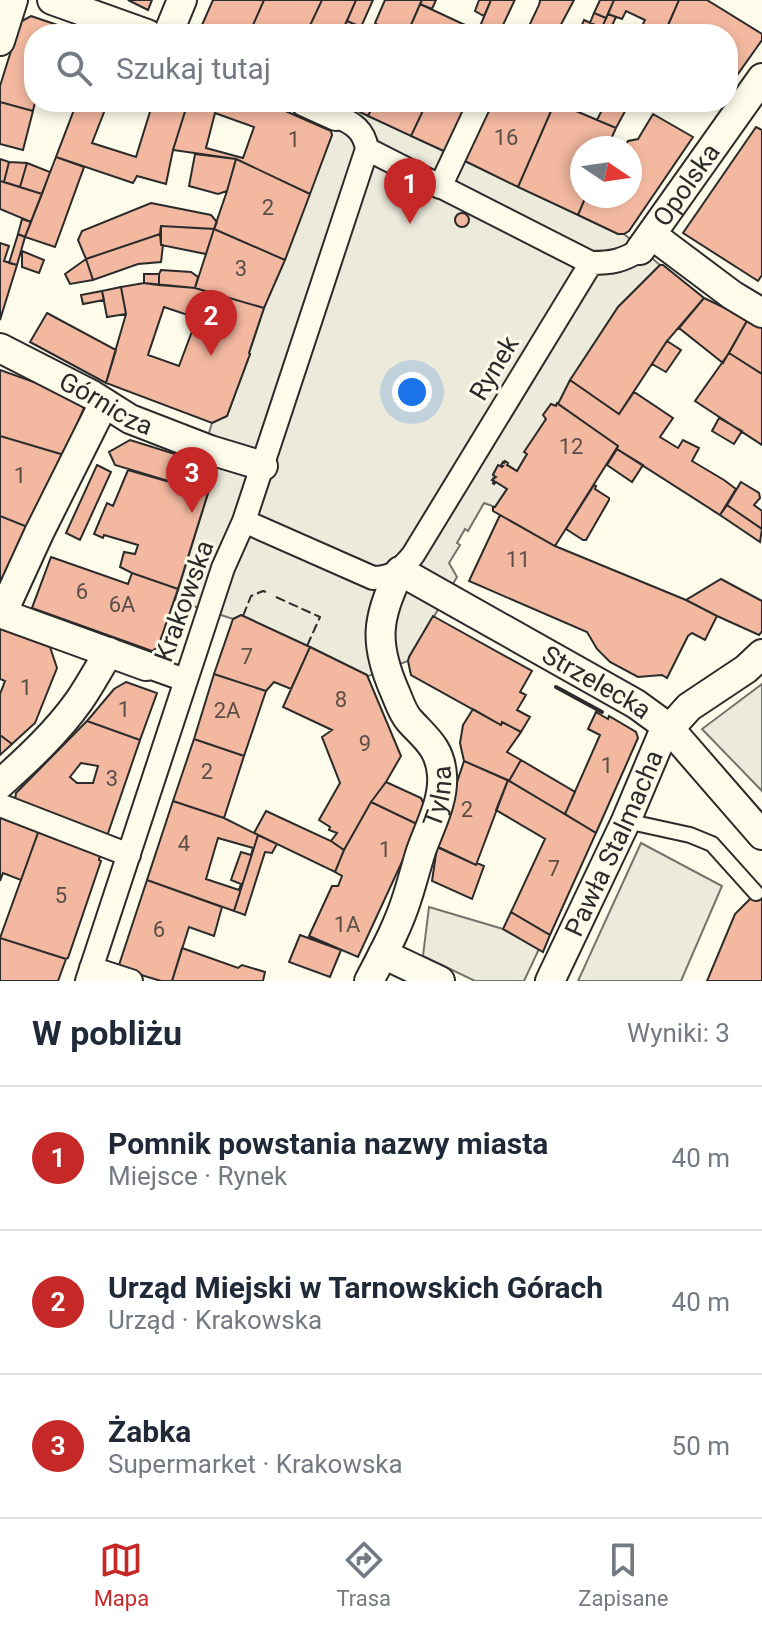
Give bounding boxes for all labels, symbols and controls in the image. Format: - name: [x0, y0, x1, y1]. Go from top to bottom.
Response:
- search box: [24, 24, 738, 112]
- icon: search: [52, 46, 96, 90]
- text: Szukaj tutaj: [116, 51, 271, 86]
- house number: 16: [494, 125, 518, 150]
- house number: 1: [288, 127, 300, 152]
- north arrow: [570, 136, 642, 208]
- street label: Opolska: [647, 138, 726, 232]
- pin: 1: [384, 158, 436, 224]
- house number: 2: [262, 195, 274, 220]
- house number: 3: [235, 256, 247, 281]
- pin: 2: [185, 290, 237, 356]
- street label: Rynek: [463, 330, 525, 406]
- street label: Górnicza: [54, 366, 157, 441]
- your location: [392, 372, 432, 412]
- house number: 12: [559, 434, 583, 459]
- pin: 3: [166, 447, 218, 513]
- house number: 1: [14, 463, 26, 488]
- street label: Krakowska: [148, 536, 220, 666]
- house number: 11: [506, 547, 530, 572]
- house number: 6: [76, 579, 88, 604]
- house number: 6A: [109, 592, 136, 617]
- street label: Strzelecka: [537, 639, 657, 725]
- house number: 7: [241, 644, 253, 669]
- house number: 1: [20, 675, 32, 700]
- house number: 8: [335, 687, 347, 712]
- house number: 1: [118, 697, 130, 722]
- house number: 2A: [214, 698, 241, 723]
- house number: 9: [359, 731, 371, 756]
- street label: Pawła Stalmacha: [559, 746, 669, 941]
- house number: 1: [601, 753, 613, 778]
- house number: 2: [201, 759, 213, 784]
- street label: Tylna: [417, 765, 457, 831]
- house number: 3: [106, 766, 118, 791]
- house number: 2: [461, 797, 473, 822]
- house number: 4: [178, 831, 190, 856]
- house number: 1: [379, 837, 391, 862]
- house number: 7: [548, 856, 560, 881]
- house number: 5: [55, 883, 67, 908]
- house number: 1A: [334, 912, 361, 937]
- house number: 6: [153, 917, 165, 942]
- text: W pobliżu: [32, 1013, 182, 1053]
- text: Wyniki: 3: [627, 1018, 730, 1048]
- text: Pomnik powstania nazwy miasta: [108, 1126, 548, 1161]
- text: 1: [51, 1143, 65, 1173]
- text: 40 m: [672, 1143, 730, 1173]
- text: Miejsce · Rynek: [108, 1161, 287, 1191]
- text: Urząd Miejski w Tarnowskich Górach: [108, 1270, 603, 1305]
- text: 2: [51, 1287, 65, 1317]
- text: 40 m: [672, 1287, 730, 1317]
- text: Urząd · Krakowska: [108, 1305, 322, 1335]
- text: Żabka: [108, 1414, 191, 1449]
- text: 3: [51, 1431, 65, 1461]
- text: 50 m: [672, 1431, 730, 1461]
- text: Supermarket · Krakowska: [108, 1449, 403, 1479]
- tab: Mapa: [94, 1538, 149, 1611]
- tab: Trasa: [336, 1538, 391, 1611]
- tab: Zapisane: [578, 1538, 668, 1611]

